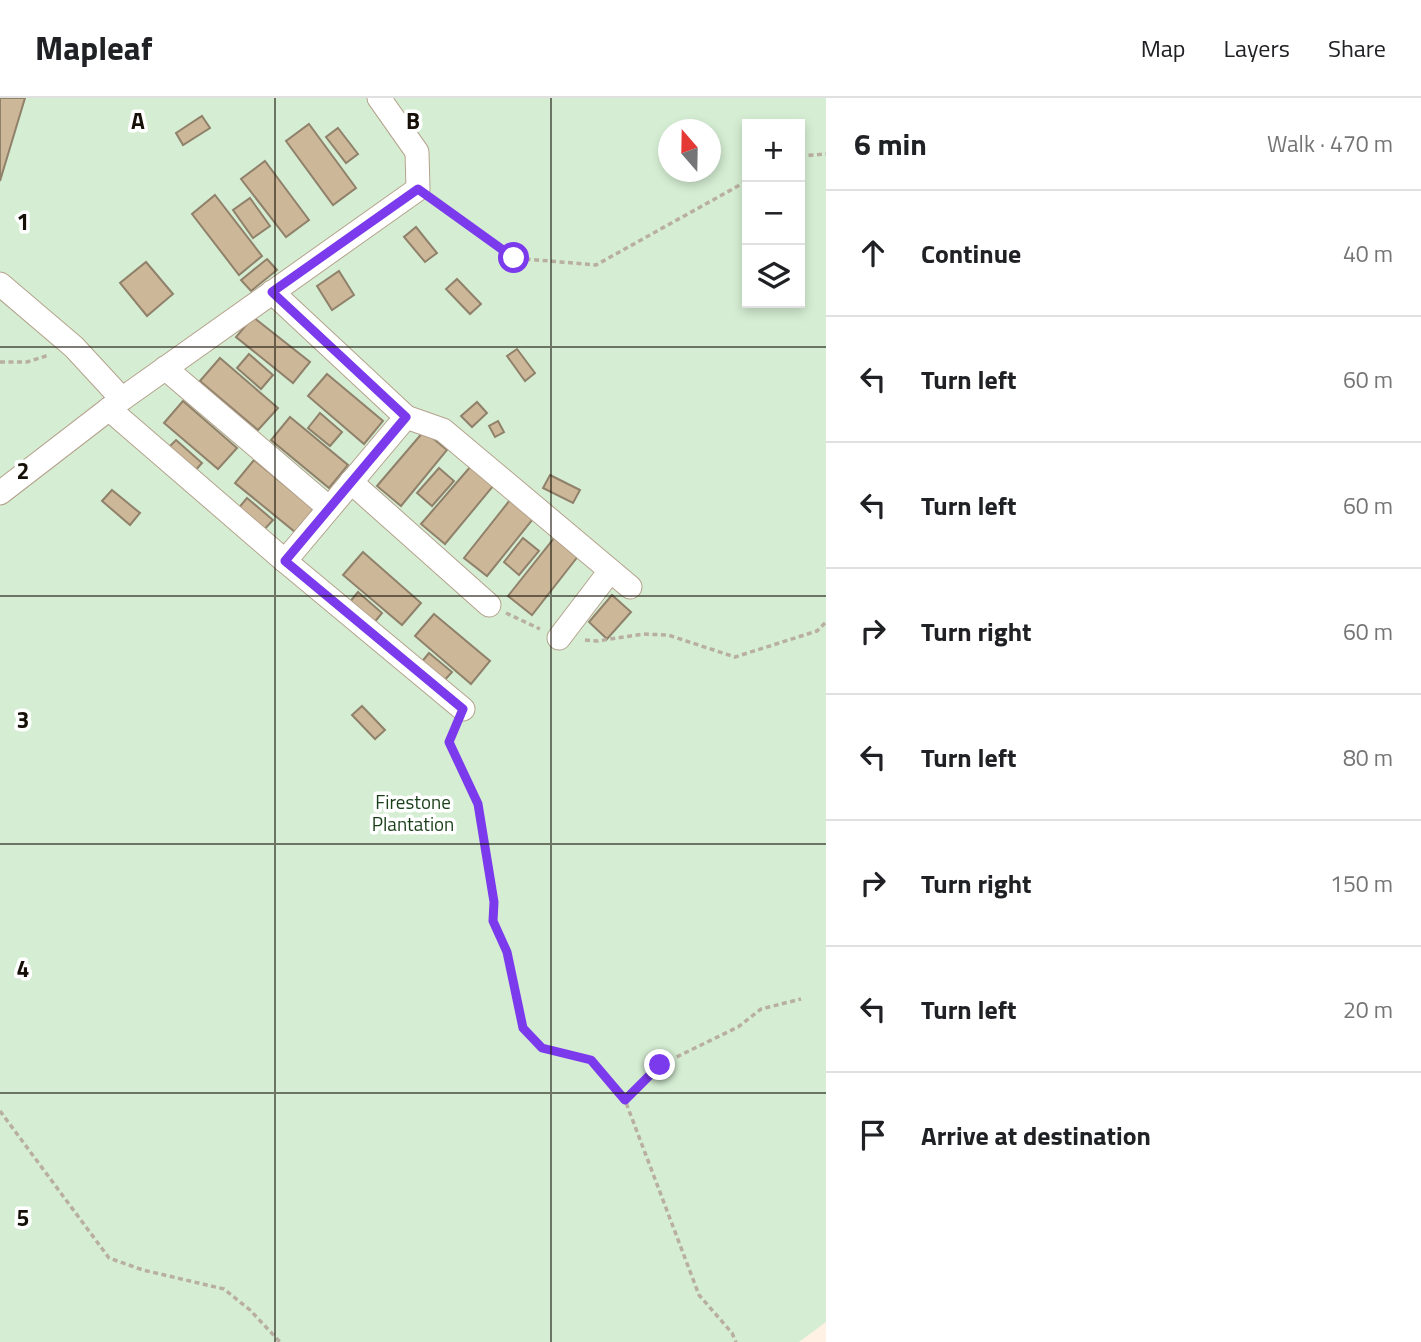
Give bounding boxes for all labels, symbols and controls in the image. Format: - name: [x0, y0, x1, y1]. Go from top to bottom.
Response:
- text: Mapleaf: [35, 23, 153, 73]
- text: Map: [1141, 30, 1186, 66]
- text: Layers: [1224, 30, 1290, 66]
- text: Share: [1328, 30, 1386, 66]
- text: A: [131, 103, 145, 138]
- text: B: [406, 103, 420, 138]
- north arrow: [658, 119, 721, 182]
- map controls: [742, 119, 805, 308]
- button: +: [742, 119, 805, 182]
- text: 6 min: [854, 121, 927, 167]
- text: Walk · 470 m: [1267, 126, 1393, 161]
- button: −: [742, 182, 805, 245]
- text: 1: [17, 204, 29, 239]
- icon: ahead: [854, 234, 892, 272]
- text: Continue: [921, 234, 1021, 273]
- text: 40 m: [1343, 236, 1393, 271]
- route start: [498, 242, 529, 273]
- button: layers: [742, 245, 805, 308]
- icon: left: [854, 360, 892, 398]
- text: Turn left: [921, 360, 1016, 399]
- text: 60 m: [1343, 362, 1393, 397]
- text: 2: [17, 453, 29, 488]
- icon: left: [854, 486, 892, 524]
- text: Turn left: [921, 486, 1016, 525]
- text: 60 m: [1343, 488, 1393, 523]
- icon: right: [854, 612, 892, 650]
- text: Turn right: [921, 612, 1032, 651]
- text: 60 m: [1343, 614, 1393, 649]
- text: 3: [17, 702, 29, 737]
- icon: left: [854, 738, 892, 776]
- text: Turn left: [921, 738, 1016, 777]
- text: 80 m: [1343, 740, 1393, 775]
- park label: Firestone Plantation: [372, 787, 454, 838]
- icon: right: [854, 864, 892, 902]
- text: Turn right: [921, 864, 1032, 903]
- text: 150 m: [1330, 866, 1393, 901]
- text: 4: [17, 951, 29, 986]
- icon: left: [854, 990, 892, 1028]
- text: Turn left: [921, 990, 1016, 1029]
- text: 20 m: [1343, 992, 1393, 1027]
- route end: [644, 1049, 675, 1080]
- icon: arrive: [854, 1116, 892, 1154]
- text: Arrive at destination: [921, 1116, 1151, 1155]
- text: 5: [17, 1200, 29, 1235]

